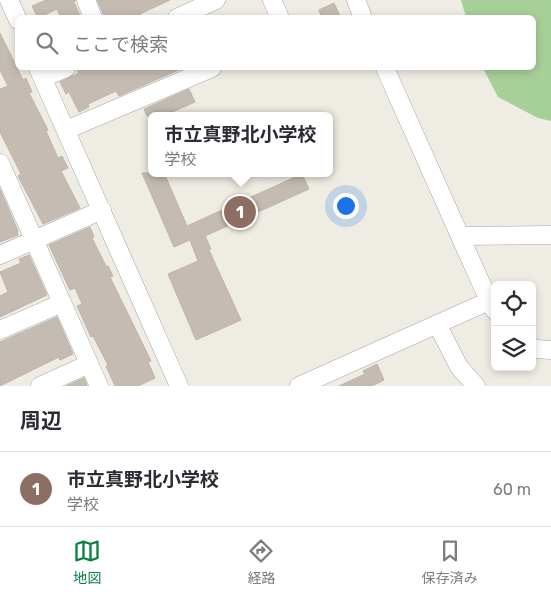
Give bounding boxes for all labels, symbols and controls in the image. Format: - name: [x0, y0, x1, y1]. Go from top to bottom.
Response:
- search box: [15, 15, 536, 70]
- icon: search: [33, 29, 61, 57]
- text: ここで検索: [73, 33, 168, 56]
- popup: [148, 112, 333, 177]
- text: 市立真野北小学校: [164, 123, 317, 146]
- text: 学校: [164, 150, 197, 169]
- pin: 1: [224, 193, 256, 231]
- your location: [333, 193, 359, 219]
- map controls: [491, 281, 536, 371]
- button: locate: [491, 281, 536, 326]
- button: layers: [491, 326, 536, 371]
- text: 周辺: [20, 408, 62, 433]
- text: 市立真野北小学校: [67, 468, 219, 491]
- text: 1: [32, 480, 40, 499]
- text: 60 m: [493, 480, 531, 499]
- text: 学校: [67, 495, 99, 514]
- tab: 地図: [73, 537, 101, 587]
- tab: 経路: [247, 537, 275, 587]
- tab: 保存済み: [422, 537, 478, 587]

